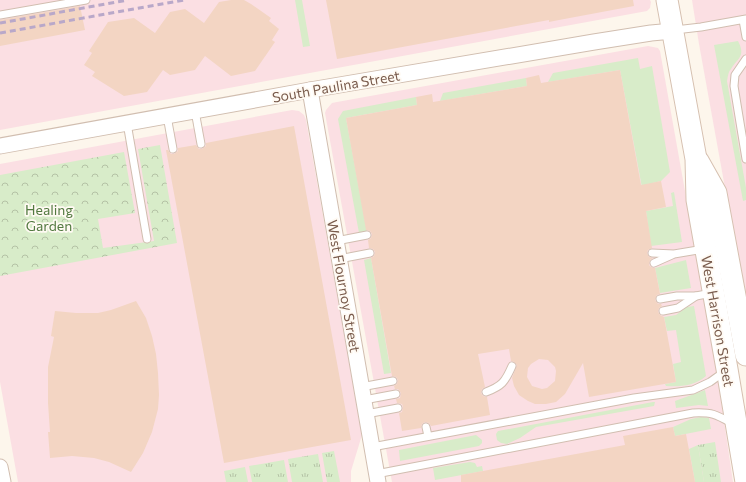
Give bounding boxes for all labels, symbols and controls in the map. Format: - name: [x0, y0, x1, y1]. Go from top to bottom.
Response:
- street label: South Paulina Street: [271, 66, 402, 106]
- park label: Healing Garden: [25, 201, 73, 234]
- street label: West Flournoy Street: [324, 218, 364, 354]
- street label: West Harrison Street: [698, 254, 738, 388]

